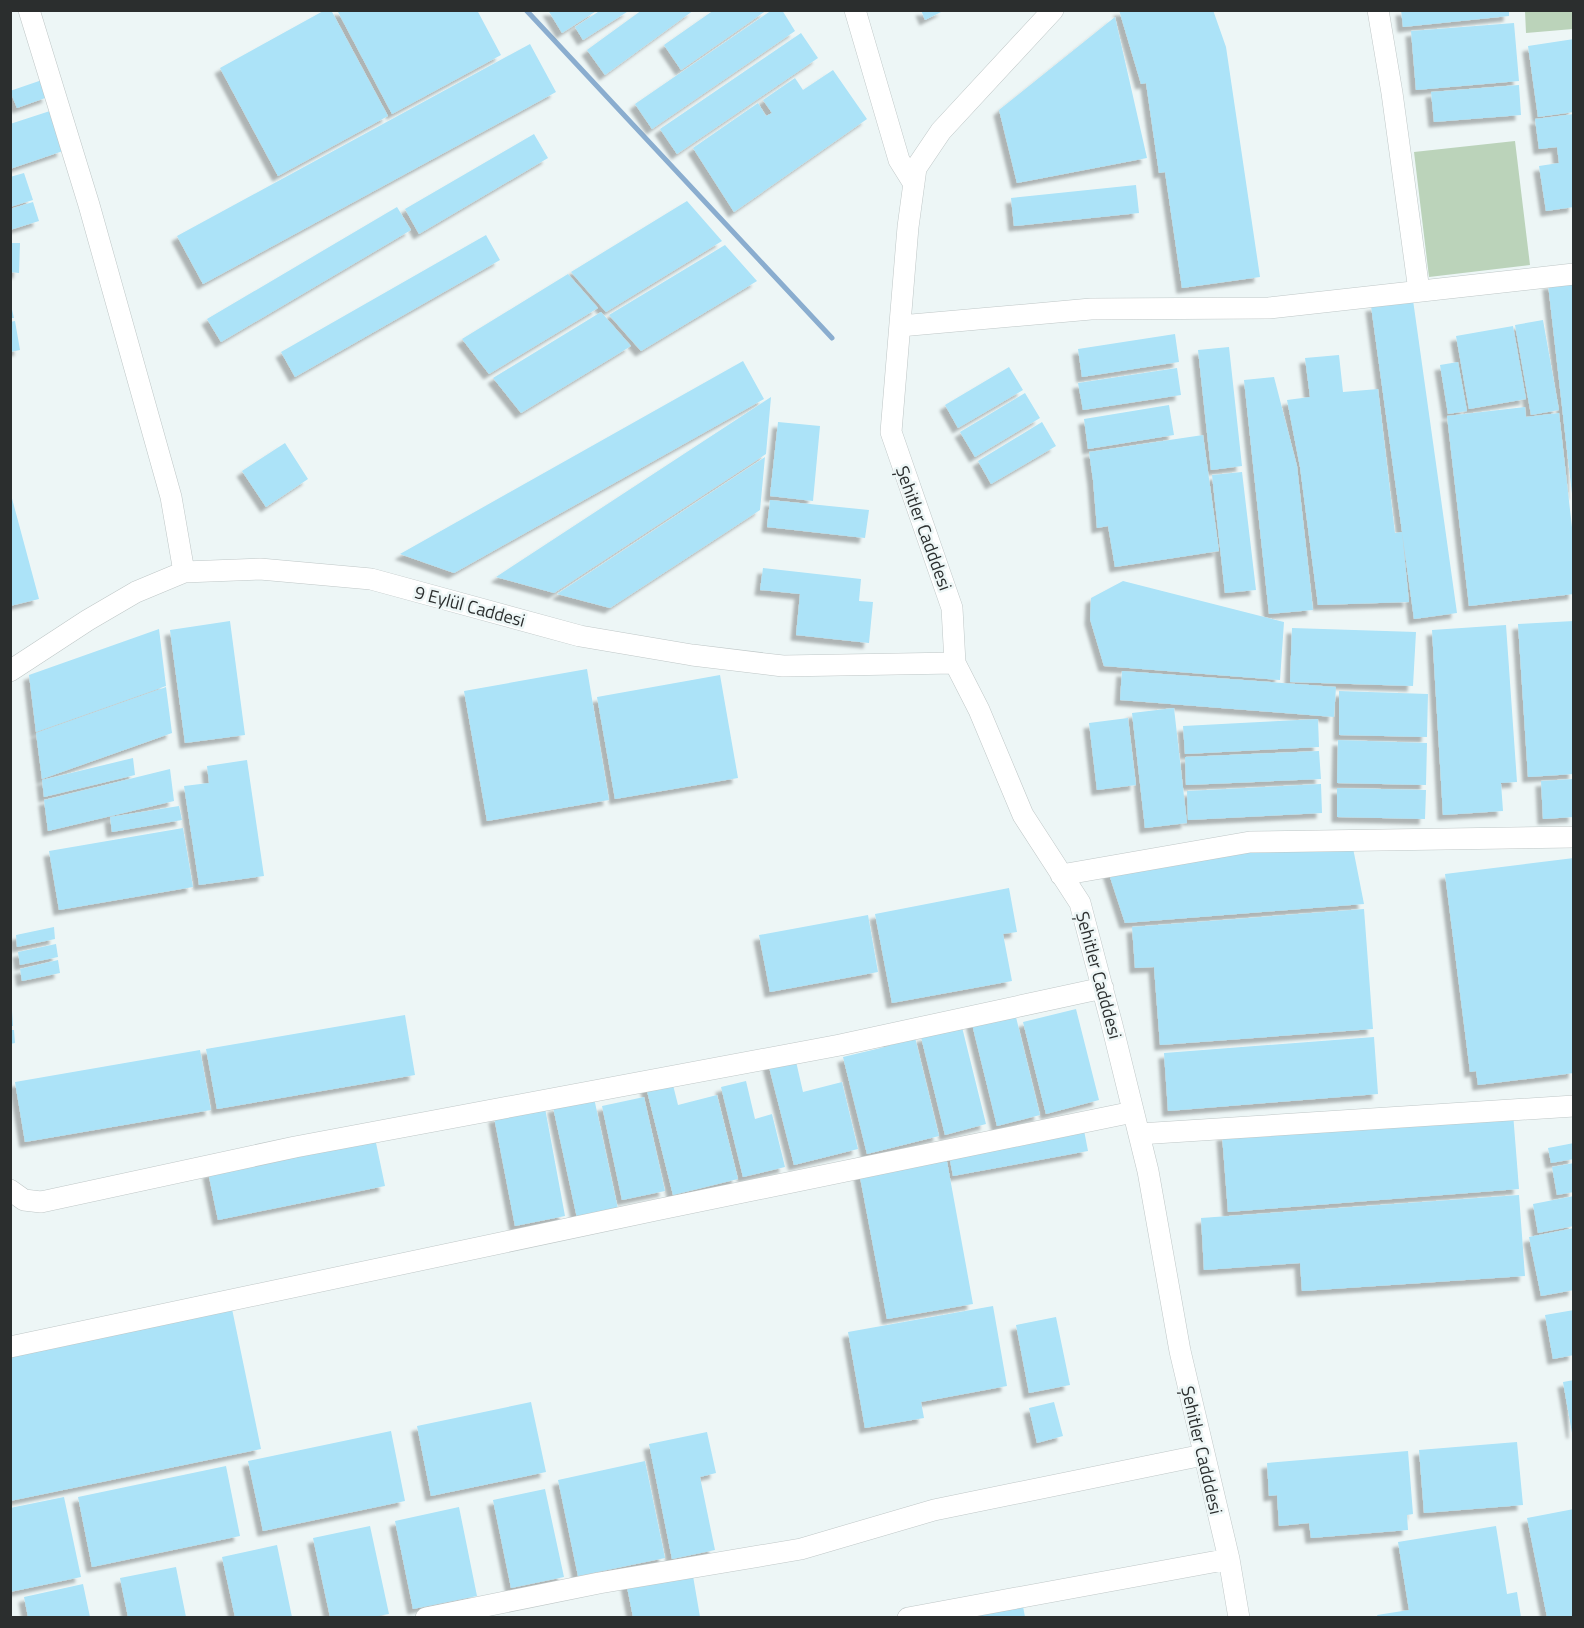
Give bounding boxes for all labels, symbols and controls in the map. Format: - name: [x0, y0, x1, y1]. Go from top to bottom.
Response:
- street label: Şehitler Cadddesi: [889, 462, 959, 594]
- street label: 9 Eylül Caddesi: [412, 578, 528, 634]
- street label: Şehitler Cadddesi: [1069, 908, 1129, 1042]
- street label: Şehitler Cadddesi: [1174, 1383, 1230, 1517]

